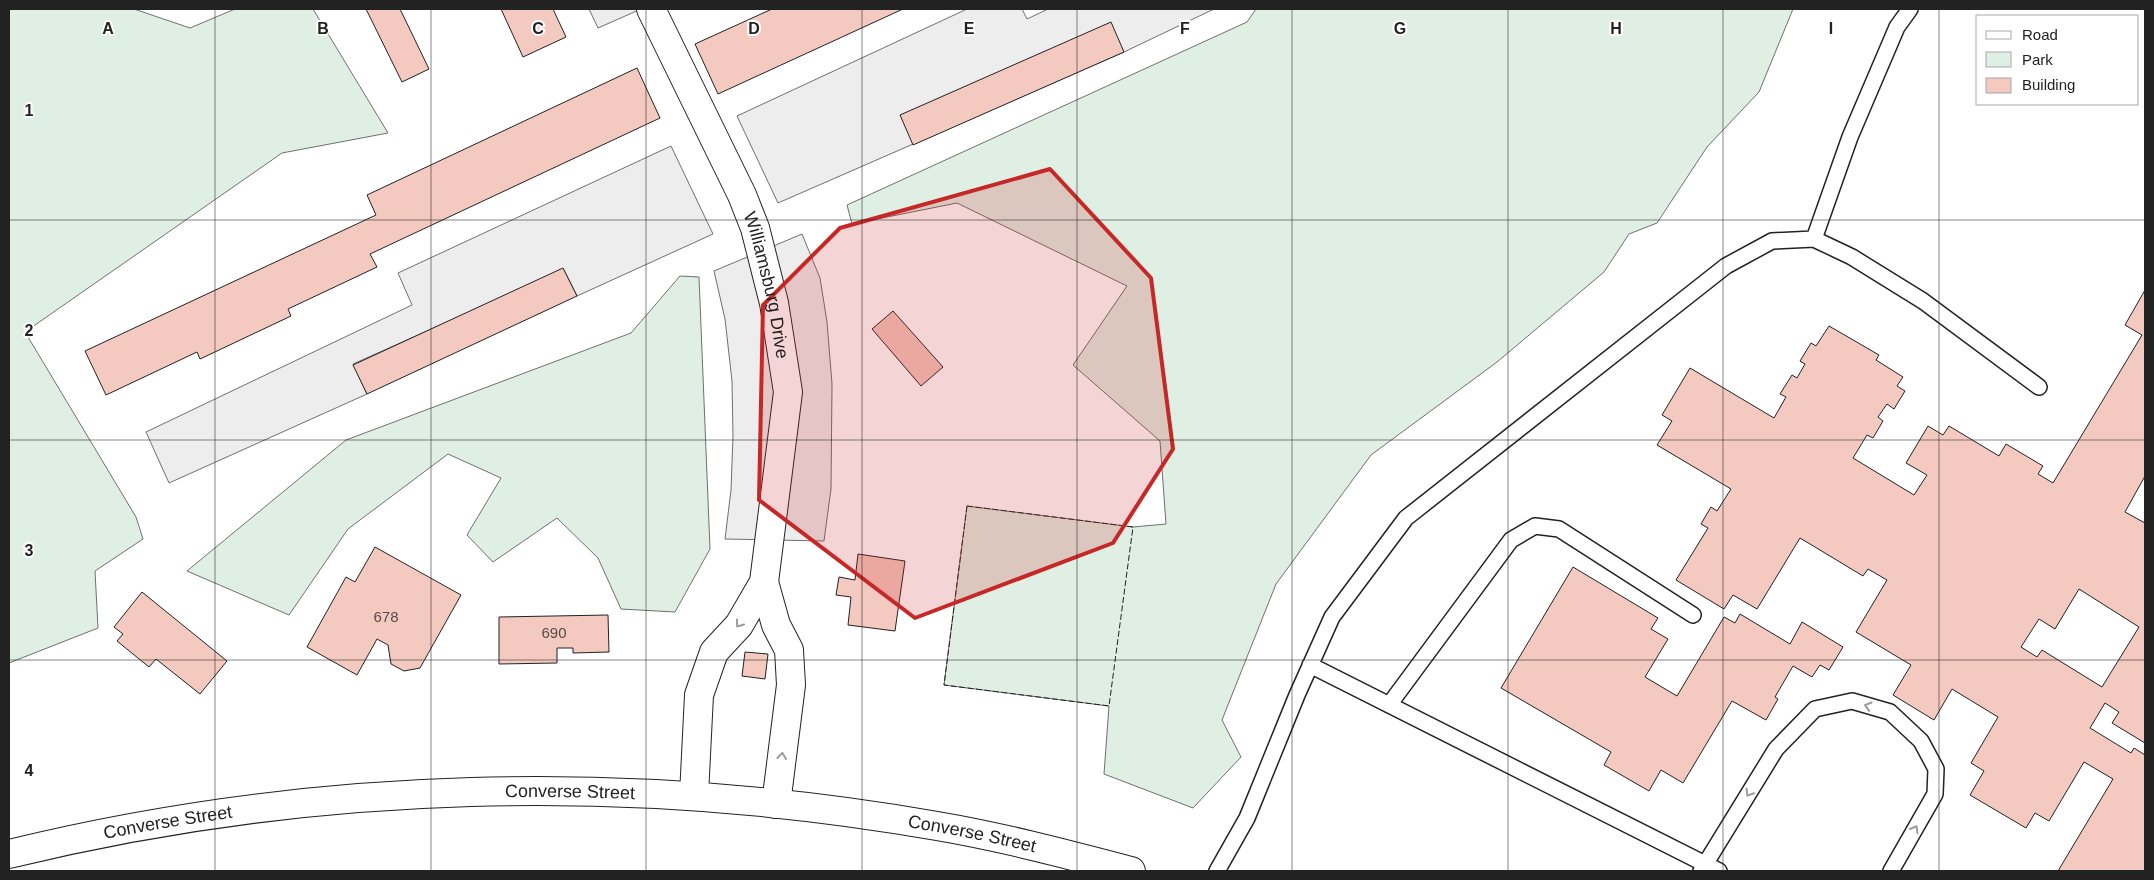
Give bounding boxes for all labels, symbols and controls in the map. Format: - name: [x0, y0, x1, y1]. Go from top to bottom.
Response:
- legend: [1976, 15, 2139, 105]
- text: A: [102, 20, 114, 37]
- text: B: [317, 20, 329, 37]
- text: C: [532, 20, 544, 37]
- text: D: [748, 20, 760, 37]
- text: E: [964, 20, 975, 37]
- text: F: [1180, 20, 1190, 37]
- text: G: [1394, 20, 1406, 37]
- text: H: [1610, 20, 1622, 37]
- text: I: [1829, 20, 1833, 37]
- text: Road: [2022, 26, 2058, 43]
- text: Park: [2022, 51, 2053, 68]
- text: Building: [2022, 76, 2075, 93]
- text: 1: [25, 102, 34, 119]
- street label: Williamsburg Drive: [740, 209, 793, 360]
- text: 2: [25, 322, 34, 339]
- text: 3: [25, 542, 34, 559]
- house number: 678: [373, 608, 399, 625]
- one-way arrow: [736, 618, 745, 628]
- house number: 690: [541, 624, 567, 641]
- one-way arrow: [1865, 701, 1873, 711]
- one-way arrow: [776, 751, 787, 759]
- text: 4: [25, 762, 34, 779]
- street label: Converse Street: [505, 781, 635, 803]
- one-way arrow: [1745, 787, 1755, 796]
- street label: Converse Street: [102, 802, 233, 843]
- street label: Converse Street: [907, 811, 1038, 856]
- one-way arrow: [1909, 826, 1919, 835]

